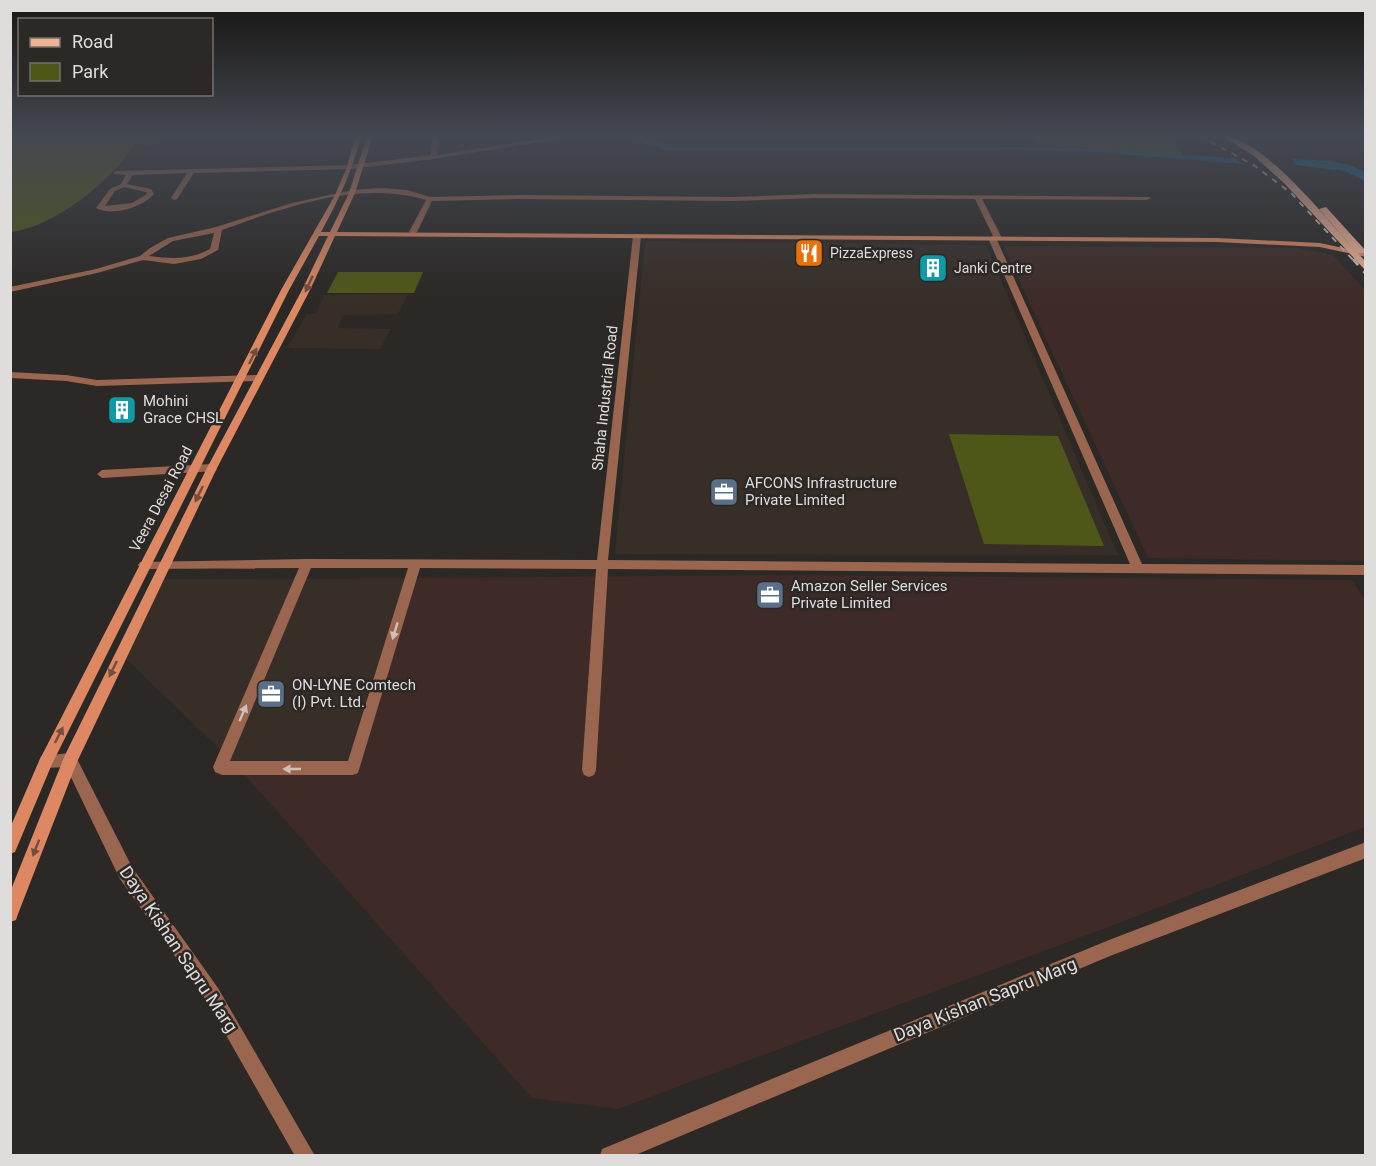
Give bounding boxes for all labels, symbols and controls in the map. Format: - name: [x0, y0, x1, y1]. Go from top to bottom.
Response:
- legend: [18, 18, 213, 96]
- text: Road: [72, 31, 113, 52]
- text: Park: [72, 61, 109, 82]
- restaurant icon: PizzaExpress: [793, 237, 825, 269]
- place label: PizzaExpress: [830, 245, 913, 261]
- building icon: Janki Centre: [917, 252, 949, 284]
- place label: Janki Centre: [954, 260, 1032, 276]
- one-way arrow: [304, 275, 314, 293]
- street label: Shaha Industrial Road: [588, 325, 622, 471]
- one-way arrow: [248, 347, 257, 364]
- place label: Mohini Grace CHSL: [143, 392, 223, 427]
- building icon: Mohini Grace CHSL: [106, 394, 138, 426]
- street label: Veera Desai Road: [126, 443, 196, 555]
- place label: AFCONS Infrastructure Private Limited: [745, 474, 897, 509]
- office icon: AFCONS Infrastructure Private Limited: [708, 476, 740, 508]
- one-way arrow: [194, 485, 204, 502]
- place label: Amazon Seller Services Private Limited: [791, 577, 947, 612]
- office icon: Amazon Seller Services Private Limited: [754, 579, 786, 611]
- one-way arrow: [389, 622, 399, 640]
- one-way arrow: [109, 660, 118, 677]
- place label: ON-LYNE Comtech (I) Pvt. Ltd.: [292, 676, 416, 711]
- office icon: ON-LYNE Comtech (I) Pvt. Ltd.: [255, 678, 287, 710]
- one-way arrow: [239, 704, 248, 722]
- one-way arrow: [54, 727, 63, 744]
- one-way arrow: [282, 764, 301, 774]
- one-way arrow: [31, 839, 41, 857]
- street label: Daya Kishan Sapru Marg: [116, 862, 242, 1036]
- street label: Daya Kishan Sapru Marg: [890, 953, 1080, 1045]

